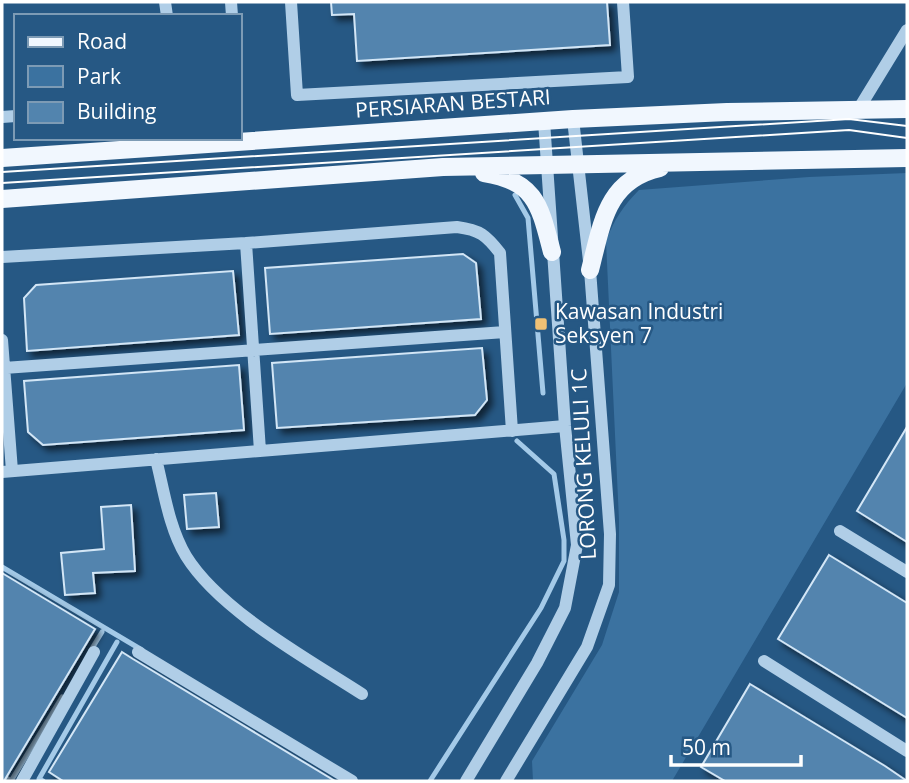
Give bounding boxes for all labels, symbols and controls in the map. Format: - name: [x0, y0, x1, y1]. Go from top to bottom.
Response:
- legend: [14, 14, 242, 140]
- text: Road: [77, 27, 127, 55]
- text: Park: [77, 62, 121, 90]
- street label: PERSIARAN BESTARI: [354, 82, 552, 124]
- text: Building: [77, 97, 156, 125]
- place label: Kawasan Industri Seksyen 7: [555, 297, 723, 349]
- marker: Kawasan Industri Seksyen 7: [533, 316, 549, 332]
- street label: LORONG KELULI 1C: [564, 368, 602, 560]
- scale bar: [671, 724, 800, 768]
- text: 50 m: [682, 733, 731, 761]

